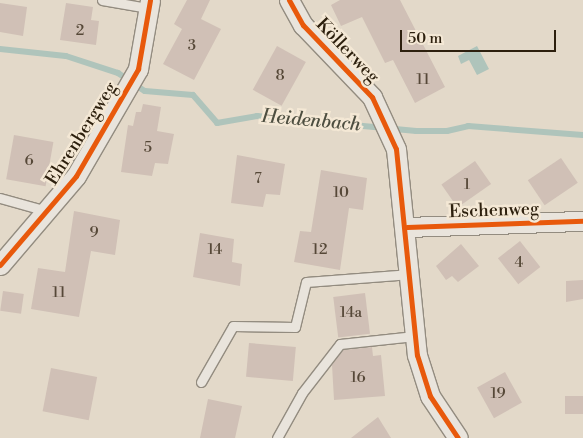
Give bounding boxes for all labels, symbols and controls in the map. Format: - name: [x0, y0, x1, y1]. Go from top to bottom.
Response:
- street label: Köllerweg: [311, 14, 383, 88]
- scale bar: [403, 20, 559, 52]
- house number: 2: [76, 22, 84, 40]
- text: 50 m: [408, 29, 442, 48]
- house number: 3: [188, 37, 196, 55]
- house number: 8: [275, 67, 285, 85]
- house number: 11: [416, 71, 430, 89]
- street label: Ehrenbergweg: [42, 78, 122, 190]
- water label: Heidenbach: [260, 105, 362, 137]
- house number: 5: [144, 139, 152, 157]
- house number: 6: [24, 152, 34, 170]
- house number: 7: [254, 170, 262, 188]
- house number: 1: [464, 176, 470, 194]
- house number: 10: [333, 184, 349, 202]
- street label: Eschenweg: [448, 199, 540, 223]
- house number: 9: [89, 224, 99, 242]
- house number: 14: [208, 241, 222, 259]
- house number: 12: [312, 241, 328, 259]
- house number: 4: [515, 254, 523, 272]
- house number: 11: [52, 284, 66, 302]
- house number: 14a: [340, 304, 362, 322]
- house number: 16: [350, 369, 366, 387]
- house number: 19: [490, 385, 506, 403]

